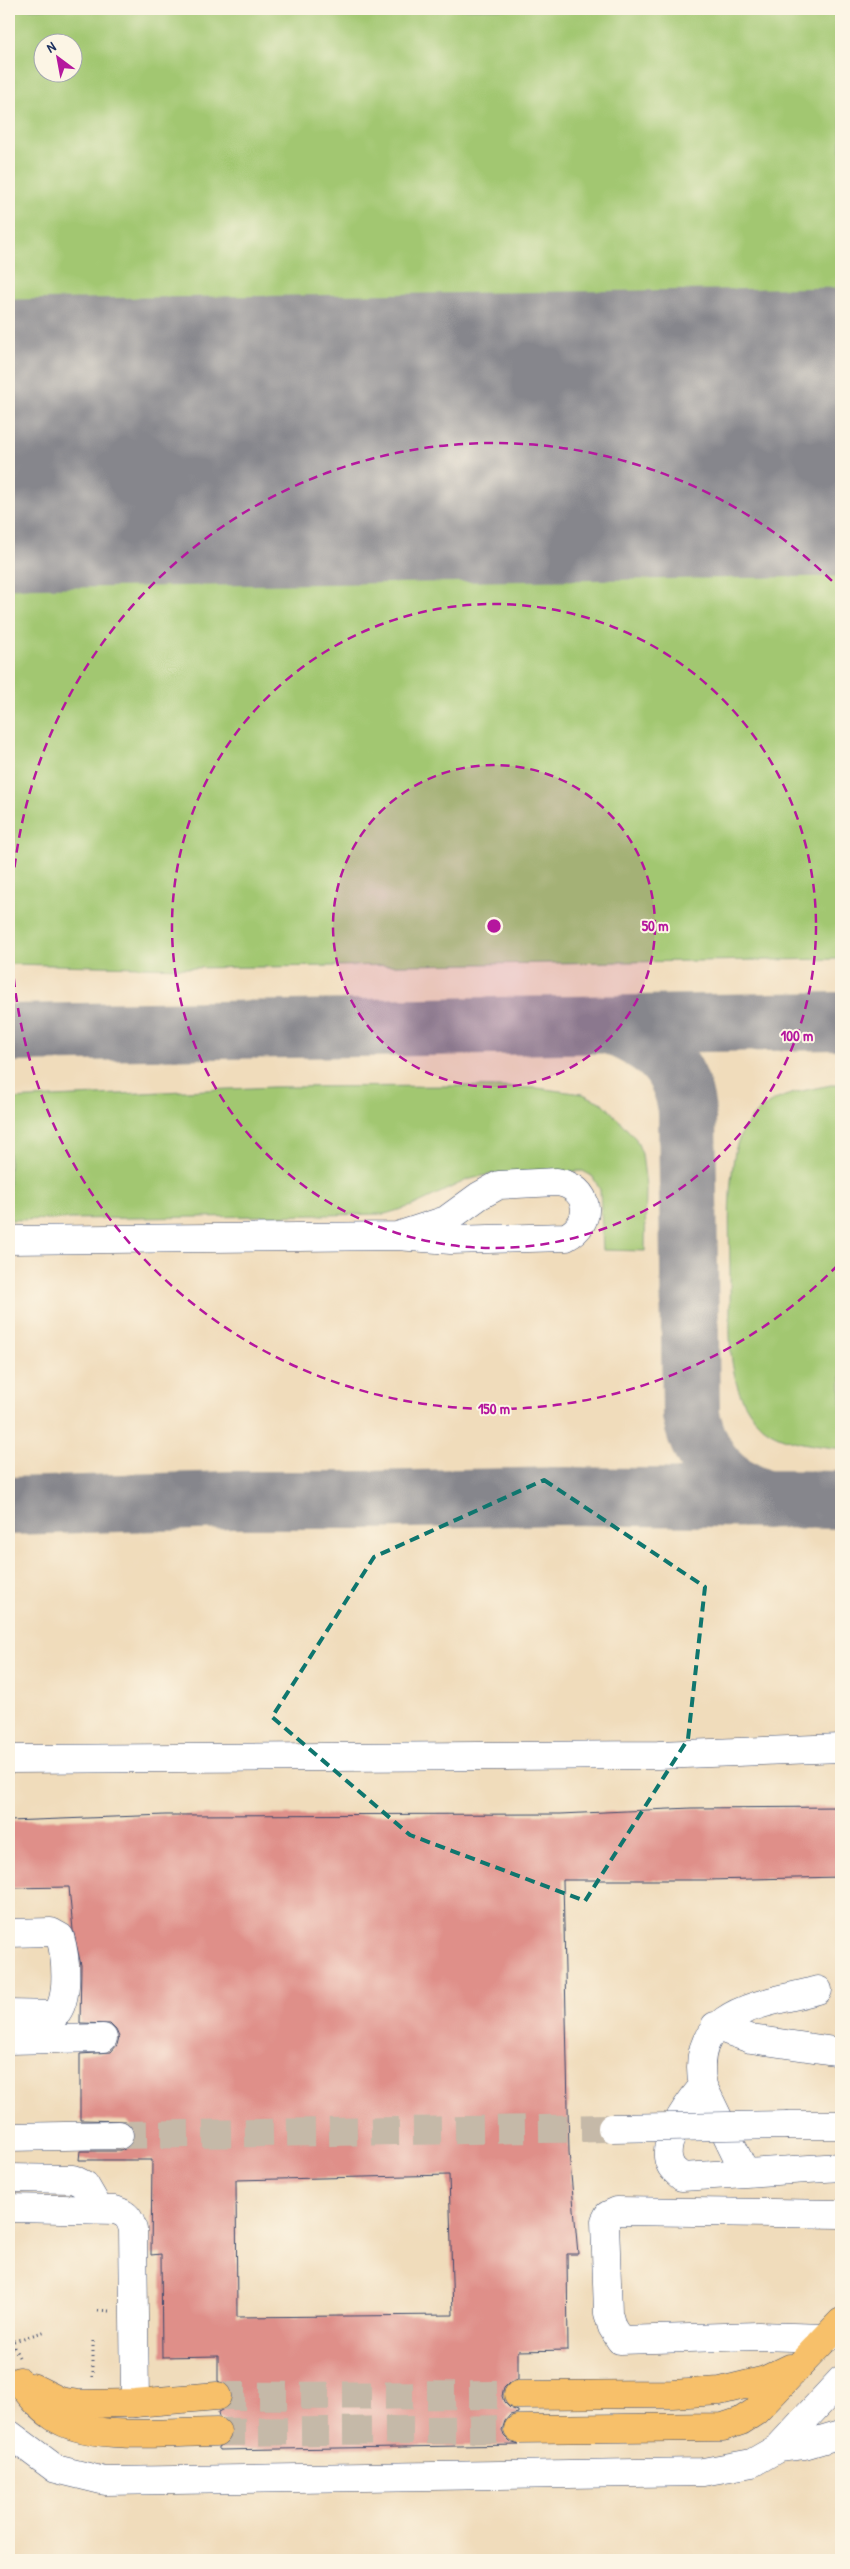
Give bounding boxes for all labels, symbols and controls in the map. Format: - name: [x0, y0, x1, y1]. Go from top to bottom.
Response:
- north arrow: [32, 32, 82, 82]
- text: N: [43, 36, 60, 57]
- text: 50 m: [642, 915, 668, 936]
- centre of rings: [485, 917, 503, 935]
- text: 100 m: [781, 1025, 813, 1046]
- text: 150 m: [478, 1398, 510, 1419]

